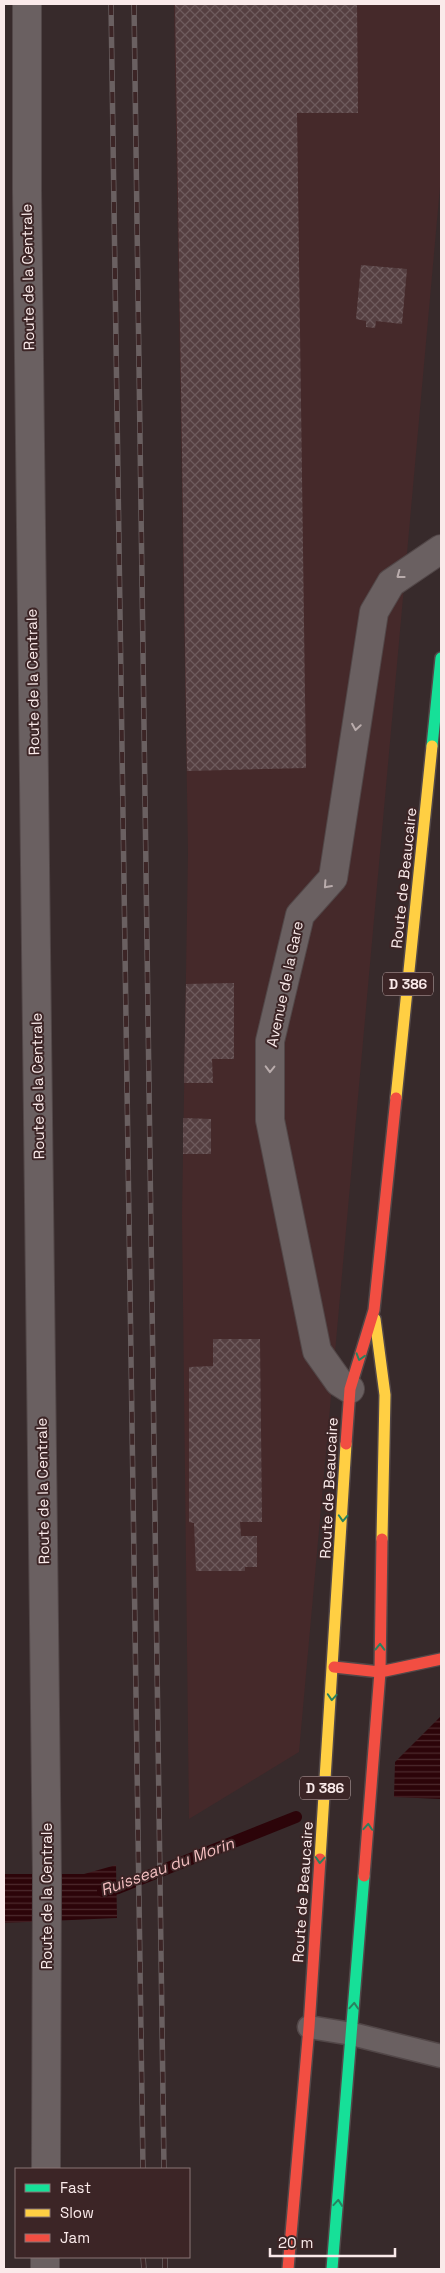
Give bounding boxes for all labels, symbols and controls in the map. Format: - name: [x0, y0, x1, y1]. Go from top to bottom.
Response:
- street label: Route de la Centrale: [17, 203, 38, 351]
- one-way arrow: [396, 569, 406, 578]
- street label: Route de la Centrale: [22, 608, 43, 756]
- one-way arrow: [351, 723, 362, 731]
- street label: Route de Beaucaire: [387, 806, 420, 949]
- one-way arrow: [323, 880, 332, 889]
- street label: Avenue de la Gare: [262, 919, 307, 1049]
- road number: D 386: [383, 972, 433, 996]
- street label: Route de la Centrale: [27, 1012, 48, 1160]
- one-way arrow: [265, 1066, 275, 1073]
- one-way arrow: [355, 1352, 365, 1361]
- street label: Route de la Centrale: [32, 1417, 53, 1565]
- street label: Route de Beaucaire: [315, 1417, 342, 1559]
- one-way arrow: [337, 1514, 348, 1522]
- one-way arrow: [375, 1643, 385, 1651]
- one-way arrow: [326, 1694, 337, 1702]
- road number: D 386: [300, 1776, 350, 1800]
- street label: Route de Beaucaire: [288, 1821, 317, 1963]
- street label: Route de la Centrale: [37, 1822, 56, 1969]
- one-way arrow: [362, 1823, 373, 1831]
- water label: Ruisseau du Morin: [97, 1832, 238, 1900]
- one-way arrow: [315, 1856, 326, 1864]
- one-way arrow: [348, 2002, 359, 2010]
- legend: [15, 2168, 190, 2258]
- text: Fast: [60, 2178, 91, 2197]
- one-way arrow: [332, 2199, 343, 2207]
- text: Slow: [60, 2203, 94, 2222]
- scale bar: [270, 2226, 395, 2258]
- text: Jam: [60, 2228, 90, 2247]
- text: 20 m: [278, 2233, 313, 2252]

